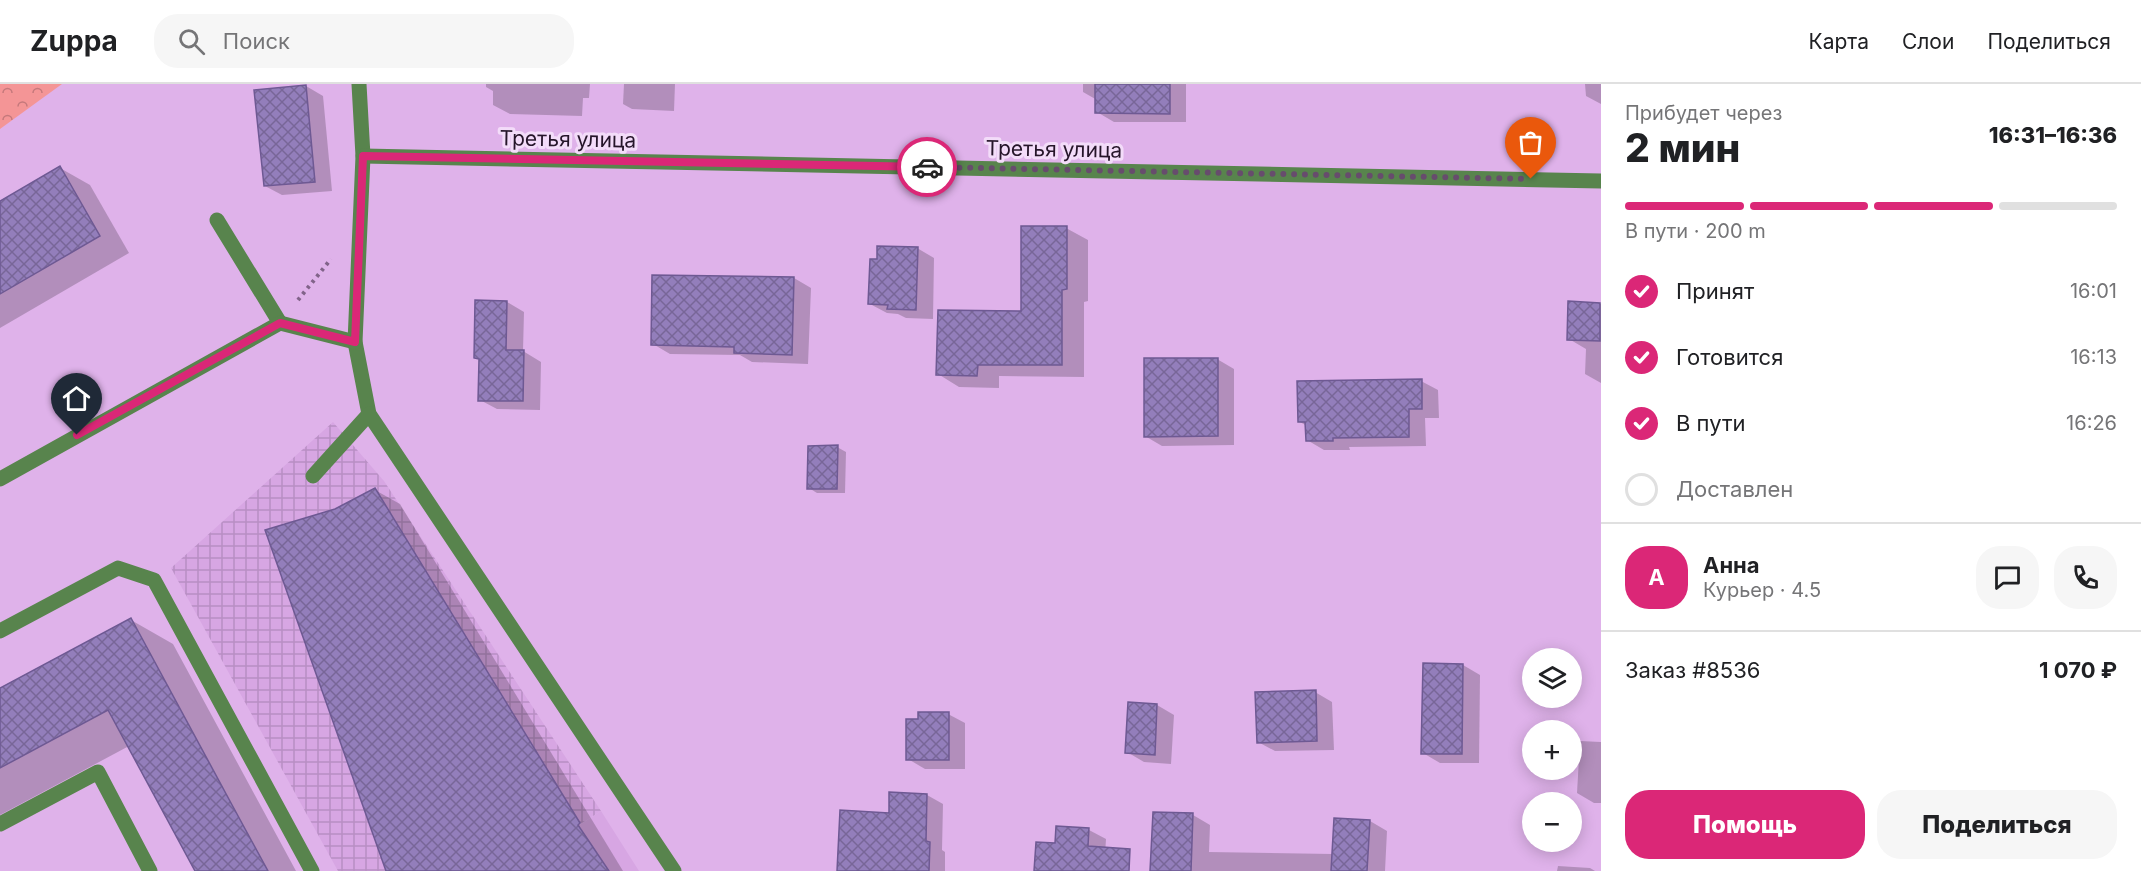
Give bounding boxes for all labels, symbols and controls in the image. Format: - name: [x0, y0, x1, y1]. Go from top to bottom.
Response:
- search box: [154, 14, 574, 68]
- text: Zuppa: [30, 24, 118, 58]
- icon: search: [175, 25, 208, 58]
- text: Поиск: [223, 28, 290, 54]
- text: Карта: [1809, 29, 1869, 54]
- text: Слои: [1902, 29, 1954, 54]
- text: Поделиться: [1987, 29, 2111, 54]
- text: Прибудет через: [1625, 101, 1782, 125]
- pin: [1505, 117, 1556, 179]
- text: 16:31–16:36: [1989, 122, 2117, 148]
- text: 2 мин: [1625, 124, 1740, 171]
- street label: Третья улица: [500, 125, 636, 153]
- icon: bag: [1514, 126, 1547, 159]
- street label: Третья улица: [986, 135, 1122, 163]
- courier: [897, 137, 957, 197]
- icon: car: [911, 151, 944, 184]
- text: В пути · 200 m: [1625, 219, 1766, 243]
- icon: check: [1625, 275, 1658, 308]
- text: Принят: [1676, 278, 1754, 304]
- text: 16:01: [2070, 279, 2117, 303]
- icon: check: [1625, 341, 1658, 374]
- text: Готовится: [1676, 344, 1783, 370]
- text: 16:13: [2070, 345, 2117, 369]
- pin: [51, 373, 102, 435]
- icon: home: [60, 382, 93, 415]
- icon: check: [1625, 407, 1658, 440]
- text: В пути: [1676, 410, 1745, 436]
- text: 16:26: [2066, 411, 2117, 435]
- text: Доставлен: [1676, 476, 1793, 502]
- button: chat: [1976, 546, 2039, 609]
- button: phone: [2054, 546, 2117, 609]
- text: Анна: [1703, 552, 1760, 578]
- text: А: [1648, 564, 1665, 590]
- text: Курьер · 4.5: [1703, 578, 1821, 602]
- map controls: [1522, 648, 1582, 852]
- button: layers: [1522, 648, 1582, 708]
- text: Заказ #8536: [1625, 657, 1760, 683]
- text: 1 070 ₽: [2039, 657, 2117, 683]
- button: +: [1522, 720, 1582, 780]
- button: Помощь: [1625, 790, 1865, 859]
- button: Поделиться: [1877, 790, 2117, 859]
- button: −: [1522, 792, 1582, 852]

